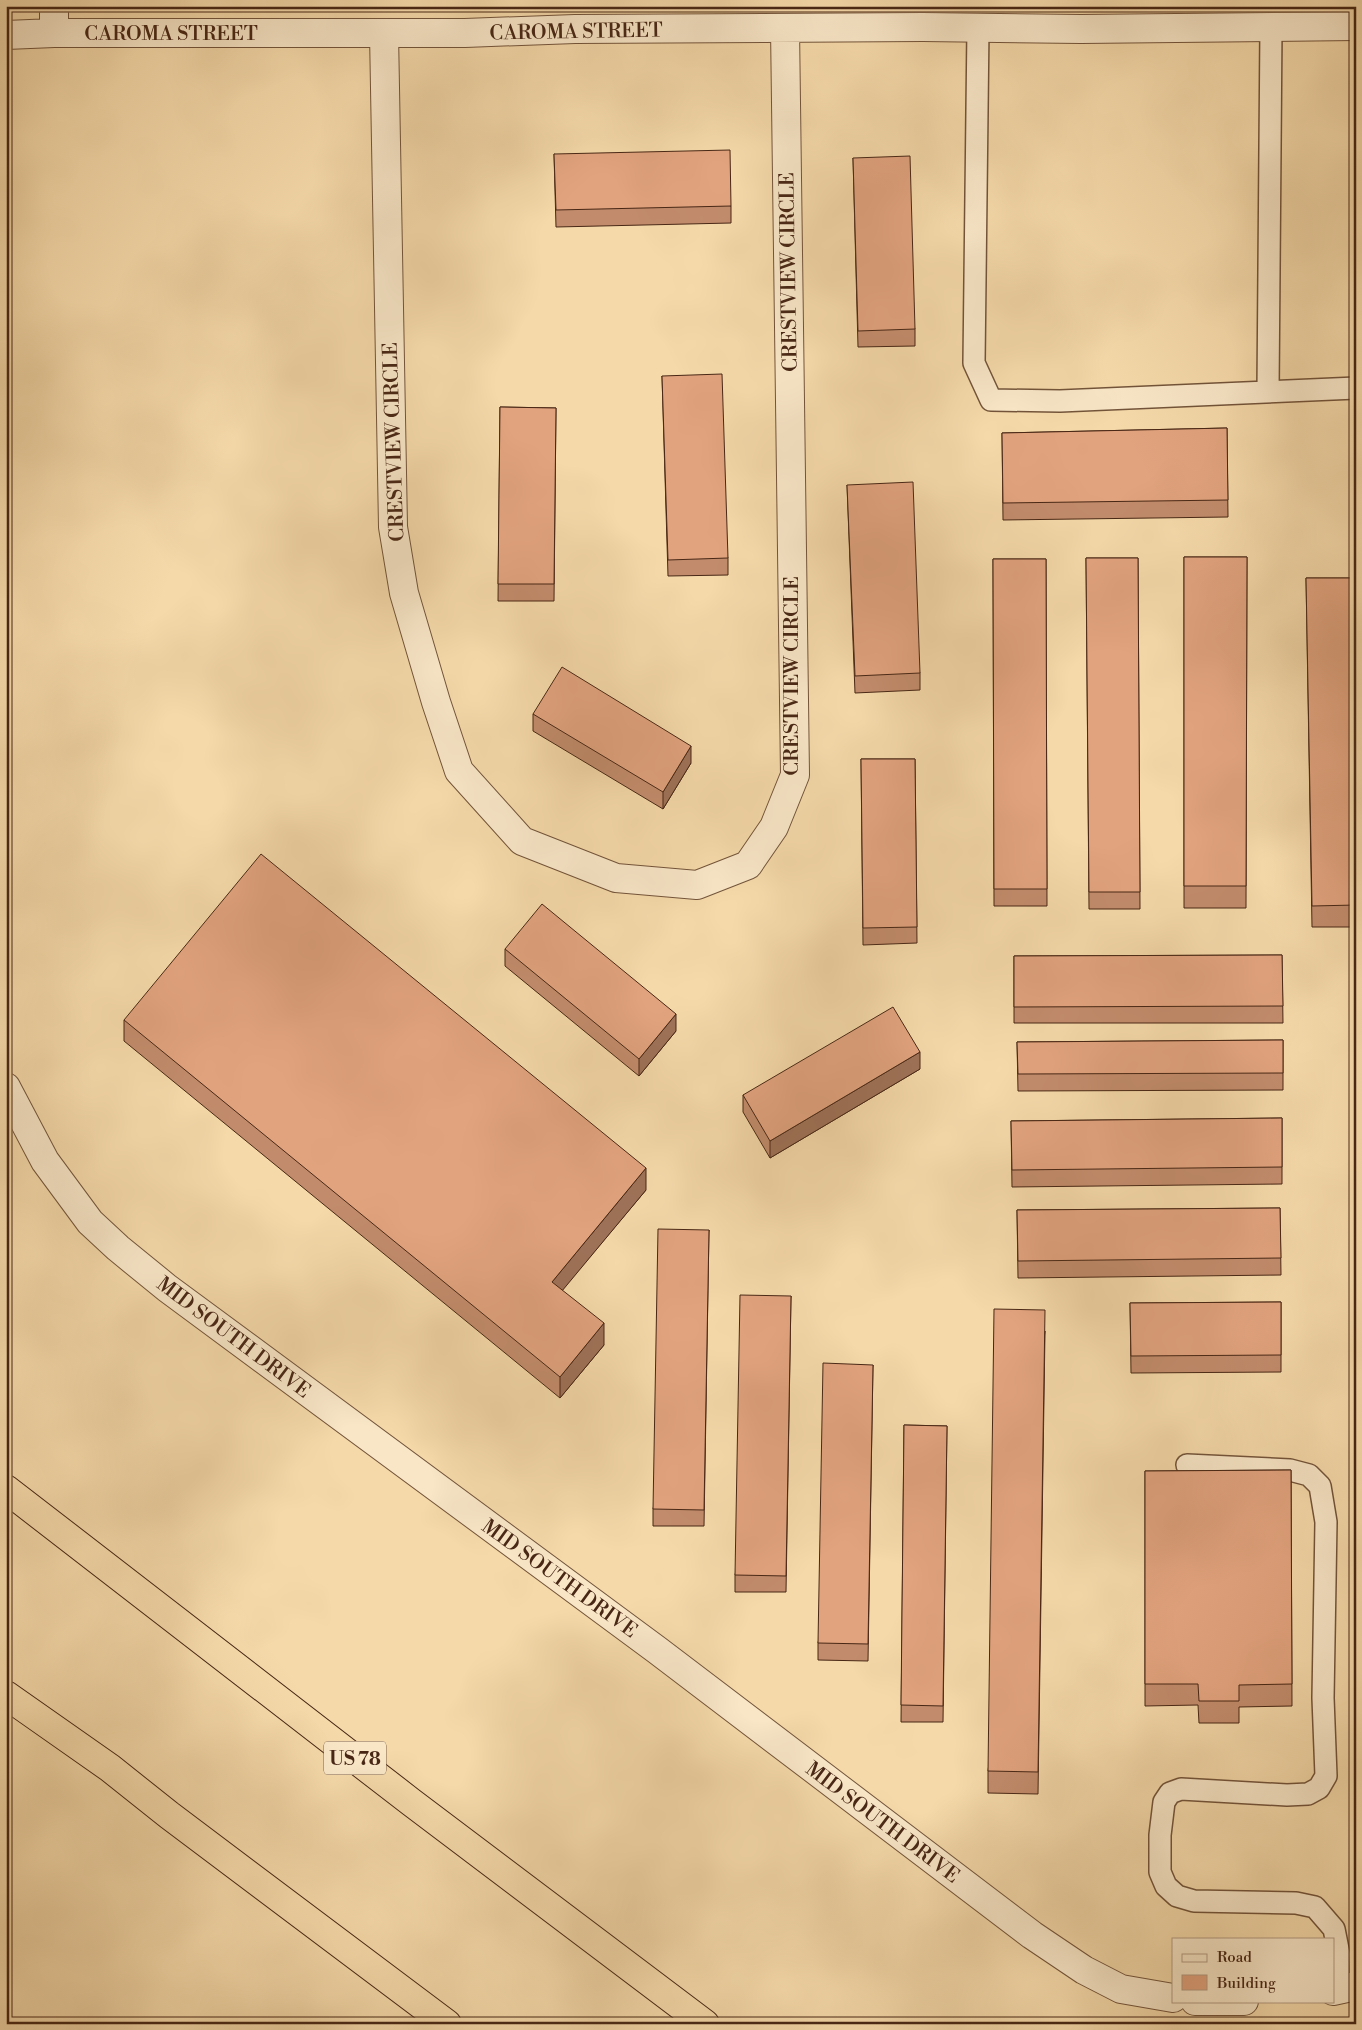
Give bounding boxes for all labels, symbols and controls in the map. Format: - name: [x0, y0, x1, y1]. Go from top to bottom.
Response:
- street label: CAROMA STREET: [489, 18, 663, 47]
- street label: CAROMA STREET: [84, 22, 258, 47]
- street label: CRESTVIEW CIRCLE: [775, 172, 804, 372]
- street label: CRESTVIEW CIRCLE: [379, 342, 410, 542]
- street label: CRESTVIEW CIRCLE: [780, 576, 805, 776]
- street label: MID SOUTH DRIVE: [151, 1272, 315, 1404]
- street label: MID SOUTH DRIVE: [477, 1514, 642, 1644]
- road number: US 78: [324, 1742, 386, 1775]
- street label: MID SOUTH DRIVE: [800, 1757, 964, 1889]
- legend: [1172, 1938, 1334, 2002]
- text: Road: [1217, 1948, 1252, 1967]
- text: Building: [1216, 1974, 1276, 1993]

